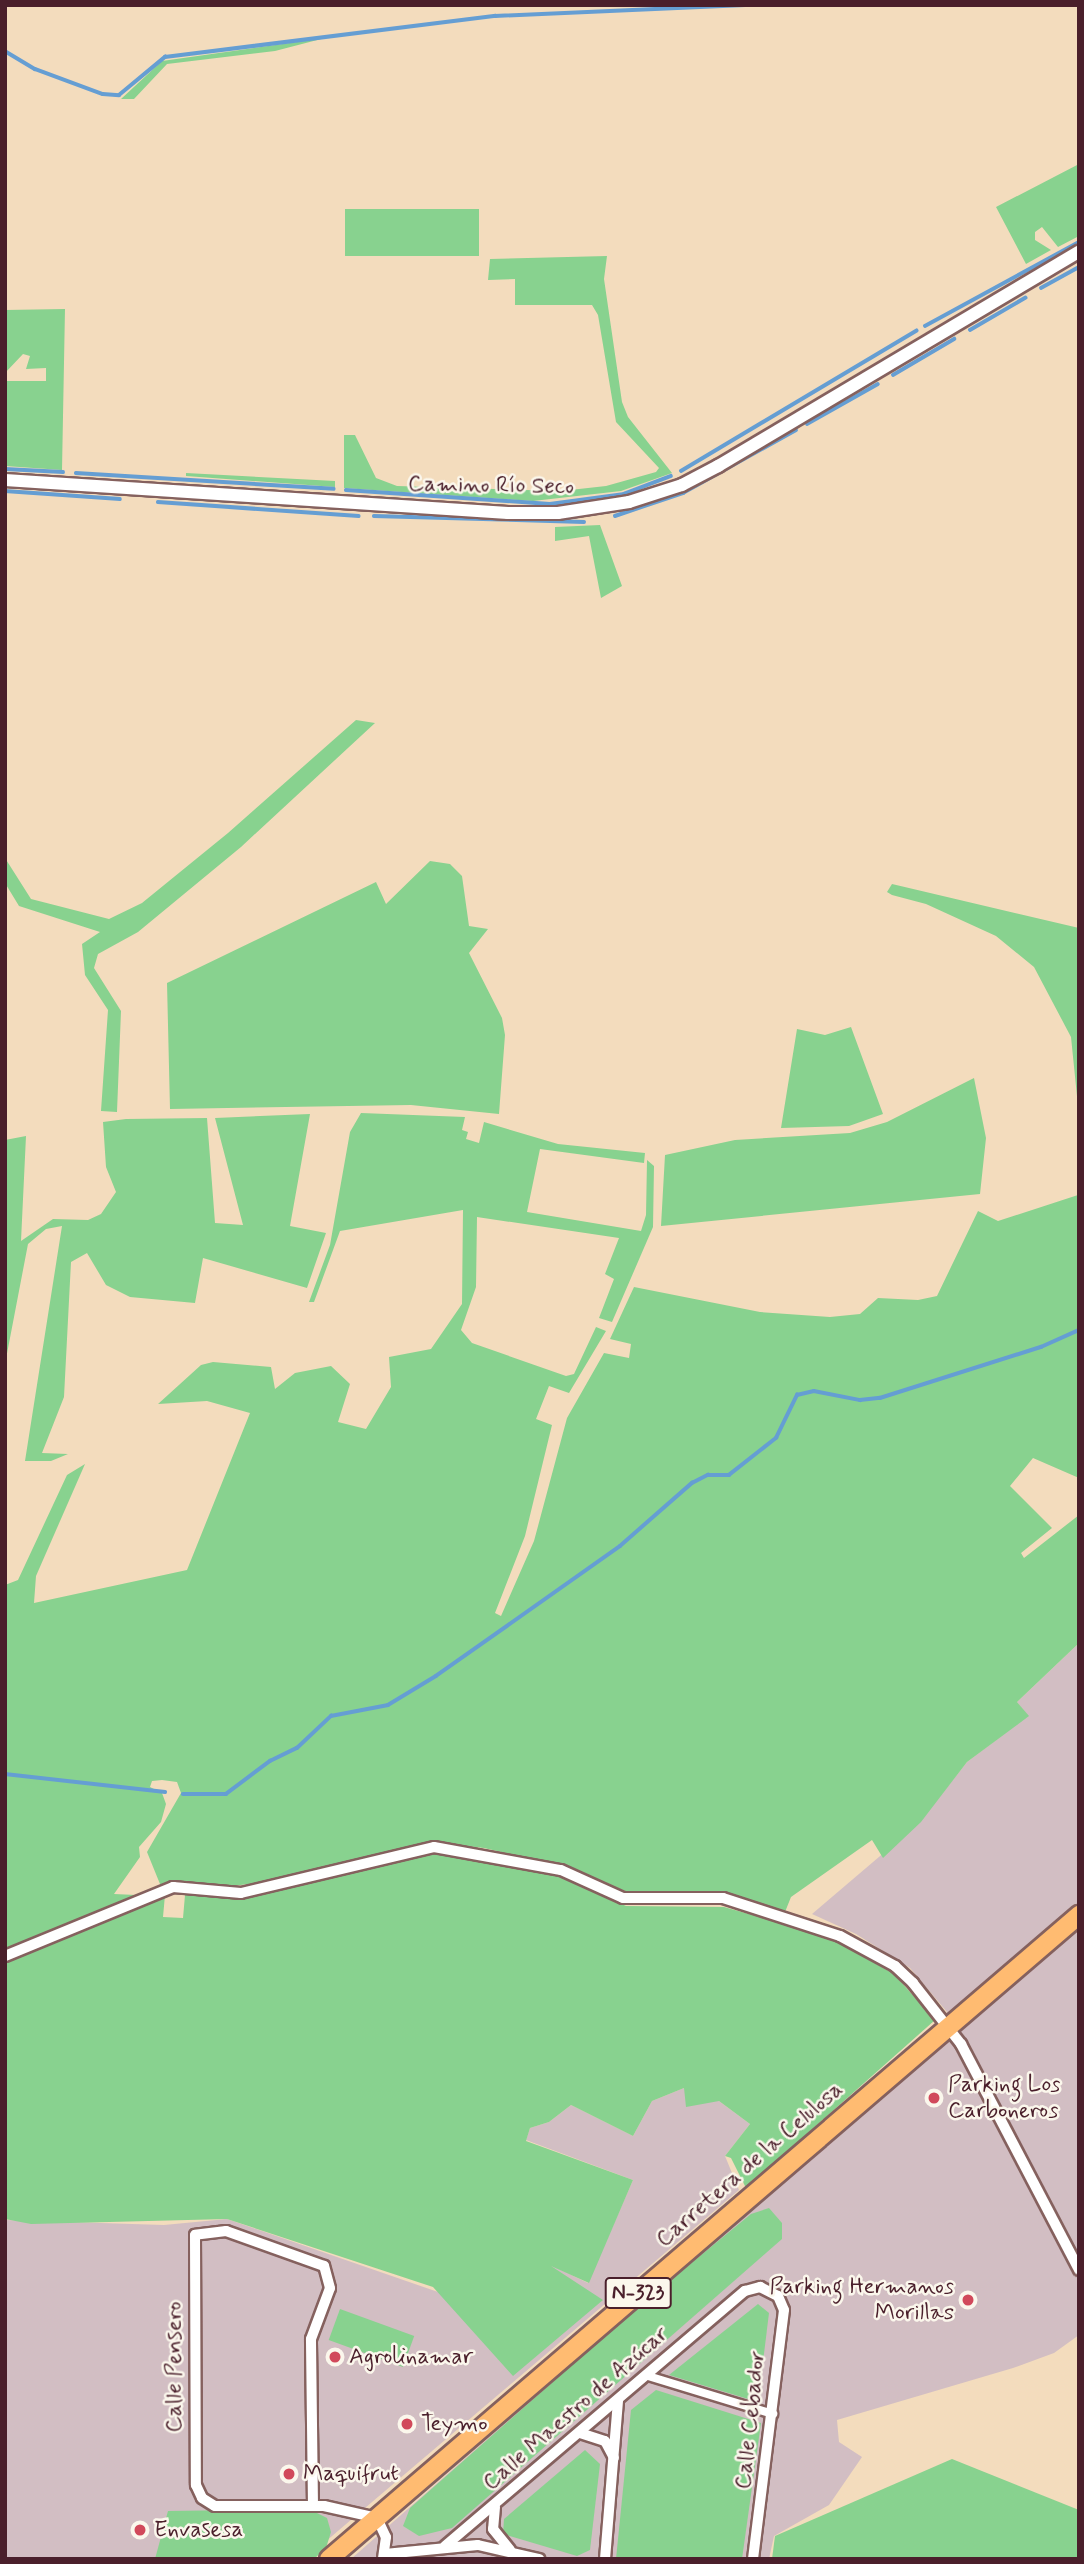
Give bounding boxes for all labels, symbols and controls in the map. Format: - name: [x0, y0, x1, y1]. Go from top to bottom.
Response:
- street label: Camino Río Seco: [407, 471, 575, 501]
- place label: Parking Los Carboneros: [948, 2071, 1062, 2125]
- street label: Carretera de la Celulosa: [651, 2076, 849, 2254]
- marker: Parking Los Carboneros: [926, 2090, 942, 2106]
- place label: Parking Hermanos Morillas: [772, 2273, 954, 2327]
- road number: N-323: [603, 2276, 673, 2310]
- marker: Parking Hermanos Morillas: [960, 2292, 976, 2308]
- street label: Calle Pensero: [161, 2302, 189, 2432]
- street label: Calle Maestro de Azúcar: [479, 2322, 673, 2496]
- place label: Agrolinamar: [349, 2343, 473, 2371]
- marker: Agrolinamar: [327, 2349, 343, 2365]
- street label: Calle Cebador: [730, 2350, 772, 2490]
- place label: Teymo: [421, 2410, 487, 2438]
- marker: Teymo: [399, 2416, 415, 2432]
- place label: Maquifrut: [303, 2460, 399, 2488]
- marker: Maquifrut: [281, 2466, 297, 2482]
- place label: Envasesa: [154, 2516, 243, 2544]
- marker: Envasesa: [132, 2522, 148, 2538]

